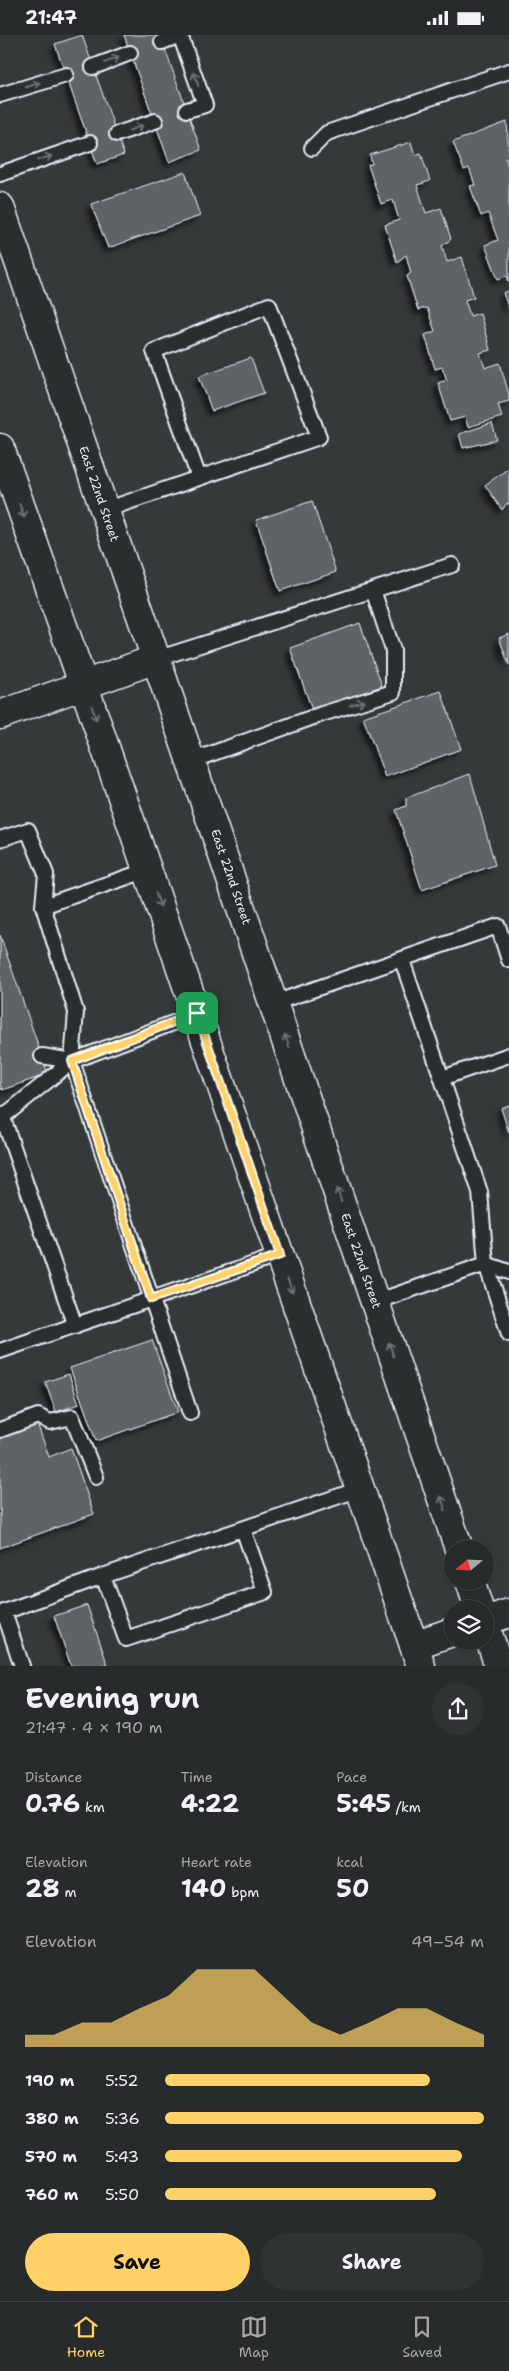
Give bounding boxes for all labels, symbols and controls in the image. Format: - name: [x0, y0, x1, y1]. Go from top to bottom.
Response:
- text: 21:47: [25, 5, 77, 30]
- one-way arrow: [104, 55, 119, 64]
- one-way arrow: [190, 71, 200, 87]
- one-way arrow: [25, 79, 41, 89]
- one-way arrow: [128, 122, 144, 132]
- one-way arrow: [36, 153, 52, 162]
- street label: East 22nd Street: [75, 444, 123, 544]
- one-way arrow: [18, 502, 27, 518]
- one-way arrow: [349, 698, 365, 707]
- one-way arrow: [90, 705, 99, 721]
- street label: East 22nd Street: [207, 827, 255, 927]
- one-way arrow: [154, 892, 163, 907]
- pin: [176, 992, 218, 1034]
- icon: arrive: [183, 999, 211, 1027]
- one-way arrow: [281, 1033, 291, 1049]
- one-way arrow: [334, 1188, 343, 1203]
- street label: East 22nd Street: [337, 1211, 385, 1311]
- one-way arrow: [286, 1277, 295, 1293]
- one-way arrow: [386, 1342, 395, 1357]
- one-way arrow: [438, 1495, 448, 1511]
- north arrow: [444, 1540, 494, 1590]
- map controls: [444, 1540, 494, 1650]
- button: layers: [444, 1600, 494, 1650]
- text: Evening run: [25, 1679, 200, 1717]
- button: share: [432, 1683, 484, 1735]
- text: 21:47 · 4 × 190 m: [25, 1717, 163, 1738]
- text: Distance: [25, 1768, 82, 1786]
- text: Time: [181, 1768, 213, 1786]
- text: Pace: [336, 1768, 367, 1786]
- text: 0.76: [25, 1786, 80, 1820]
- text: 4:22: [181, 1786, 239, 1820]
- text: 5:45: [336, 1786, 391, 1820]
- text: km: [80, 1798, 105, 1816]
- text: /km: [391, 1798, 421, 1816]
- text: Elevation: [25, 1853, 88, 1871]
- text: Heart rate: [181, 1853, 252, 1871]
- text: kcal: [336, 1853, 364, 1871]
- text: 28: [25, 1871, 60, 1905]
- text: 140: [181, 1871, 226, 1905]
- text: 50: [336, 1871, 369, 1905]
- text: m: [60, 1883, 77, 1901]
- text: bpm: [226, 1883, 259, 1901]
- text: Elevation: [25, 1931, 97, 1952]
- text: 49–54 m: [411, 1931, 484, 1952]
- text: 190 m: [25, 2070, 74, 2091]
- text: 5:52: [105, 2070, 138, 2091]
- text: 380 m: [25, 2108, 79, 2129]
- text: 5:36: [105, 2108, 140, 2129]
- text: 570 m: [25, 2146, 77, 2167]
- text: 5:43: [105, 2146, 139, 2167]
- text: 760 m: [25, 2184, 78, 2205]
- text: 5:50: [105, 2184, 139, 2205]
- button: Save: [25, 2233, 250, 2291]
- button: Share: [260, 2233, 484, 2291]
- tab: Home: [67, 2313, 105, 2361]
- tab: Map: [239, 2313, 269, 2361]
- tab: Saved: [402, 2313, 442, 2361]

